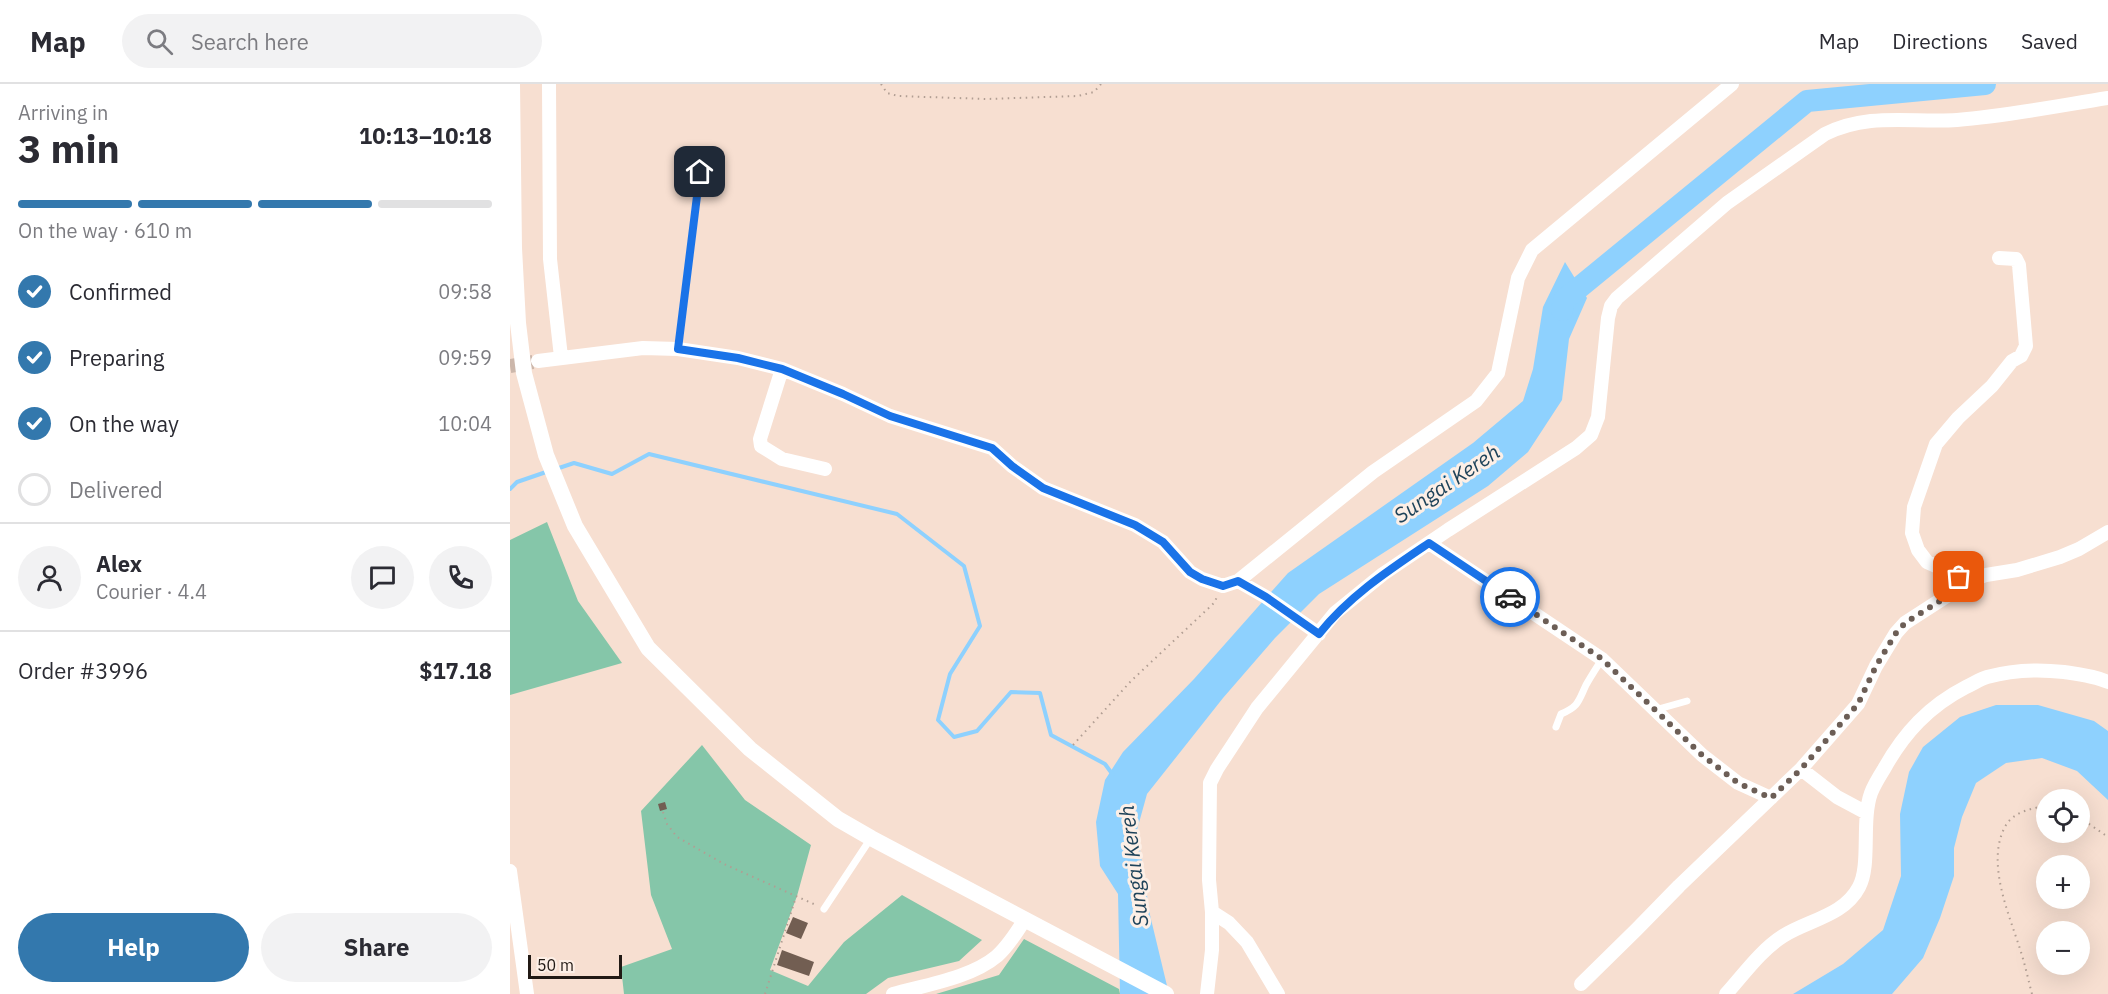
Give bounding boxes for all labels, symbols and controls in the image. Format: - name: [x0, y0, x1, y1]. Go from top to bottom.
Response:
- search box: [122, 14, 542, 68]
- text: Map: [30, 23, 86, 60]
- icon: search: [143, 25, 176, 58]
- text: Search here: [191, 27, 309, 56]
- text: Map: [1819, 27, 1859, 55]
- text: Directions: [1892, 27, 1988, 55]
- text: Saved: [2021, 27, 2078, 55]
- text: Arriving in: [18, 99, 108, 126]
- text: 10:13–10:18: [359, 121, 492, 150]
- text: 3 min: [18, 123, 120, 174]
- pin: [674, 146, 725, 197]
- icon: home: [683, 155, 716, 188]
- text: On the way · 610 m: [18, 217, 192, 244]
- icon: check: [18, 275, 51, 308]
- text: Confirmed: [69, 277, 172, 306]
- text: 09:58: [438, 278, 492, 305]
- icon: check: [18, 341, 51, 374]
- text: Preparing: [69, 343, 164, 372]
- text: 09:59: [438, 344, 492, 371]
- icon: check: [18, 407, 51, 440]
- text: On the way: [69, 409, 179, 438]
- text: 10:04: [438, 410, 492, 437]
- water label: Sungai Kereh: [1388, 437, 1505, 529]
- text: Delivered: [69, 475, 163, 504]
- button: person: [18, 546, 81, 609]
- button: chat: [351, 546, 414, 609]
- button: phone: [429, 546, 492, 609]
- text: Alex: [96, 549, 142, 578]
- pin: [1933, 551, 1984, 602]
- icon: bag: [1942, 560, 1975, 593]
- courier: [1480, 567, 1540, 627]
- text: Courier · 4.4: [96, 578, 207, 605]
- icon: car: [1494, 581, 1527, 614]
- text: Order #3996: [18, 656, 148, 685]
- text: $17.18: [419, 656, 492, 685]
- map controls: [2036, 789, 2090, 975]
- button: locate: [2036, 789, 2090, 843]
- water label: Sungai Kereh: [1112, 804, 1154, 928]
- button: +: [2036, 855, 2090, 909]
- button: Help: [18, 913, 249, 982]
- button: Share: [261, 913, 492, 982]
- button: −: [2036, 921, 2090, 975]
- scale bar: [528, 952, 622, 980]
- text: 50 m: [537, 955, 574, 975]

